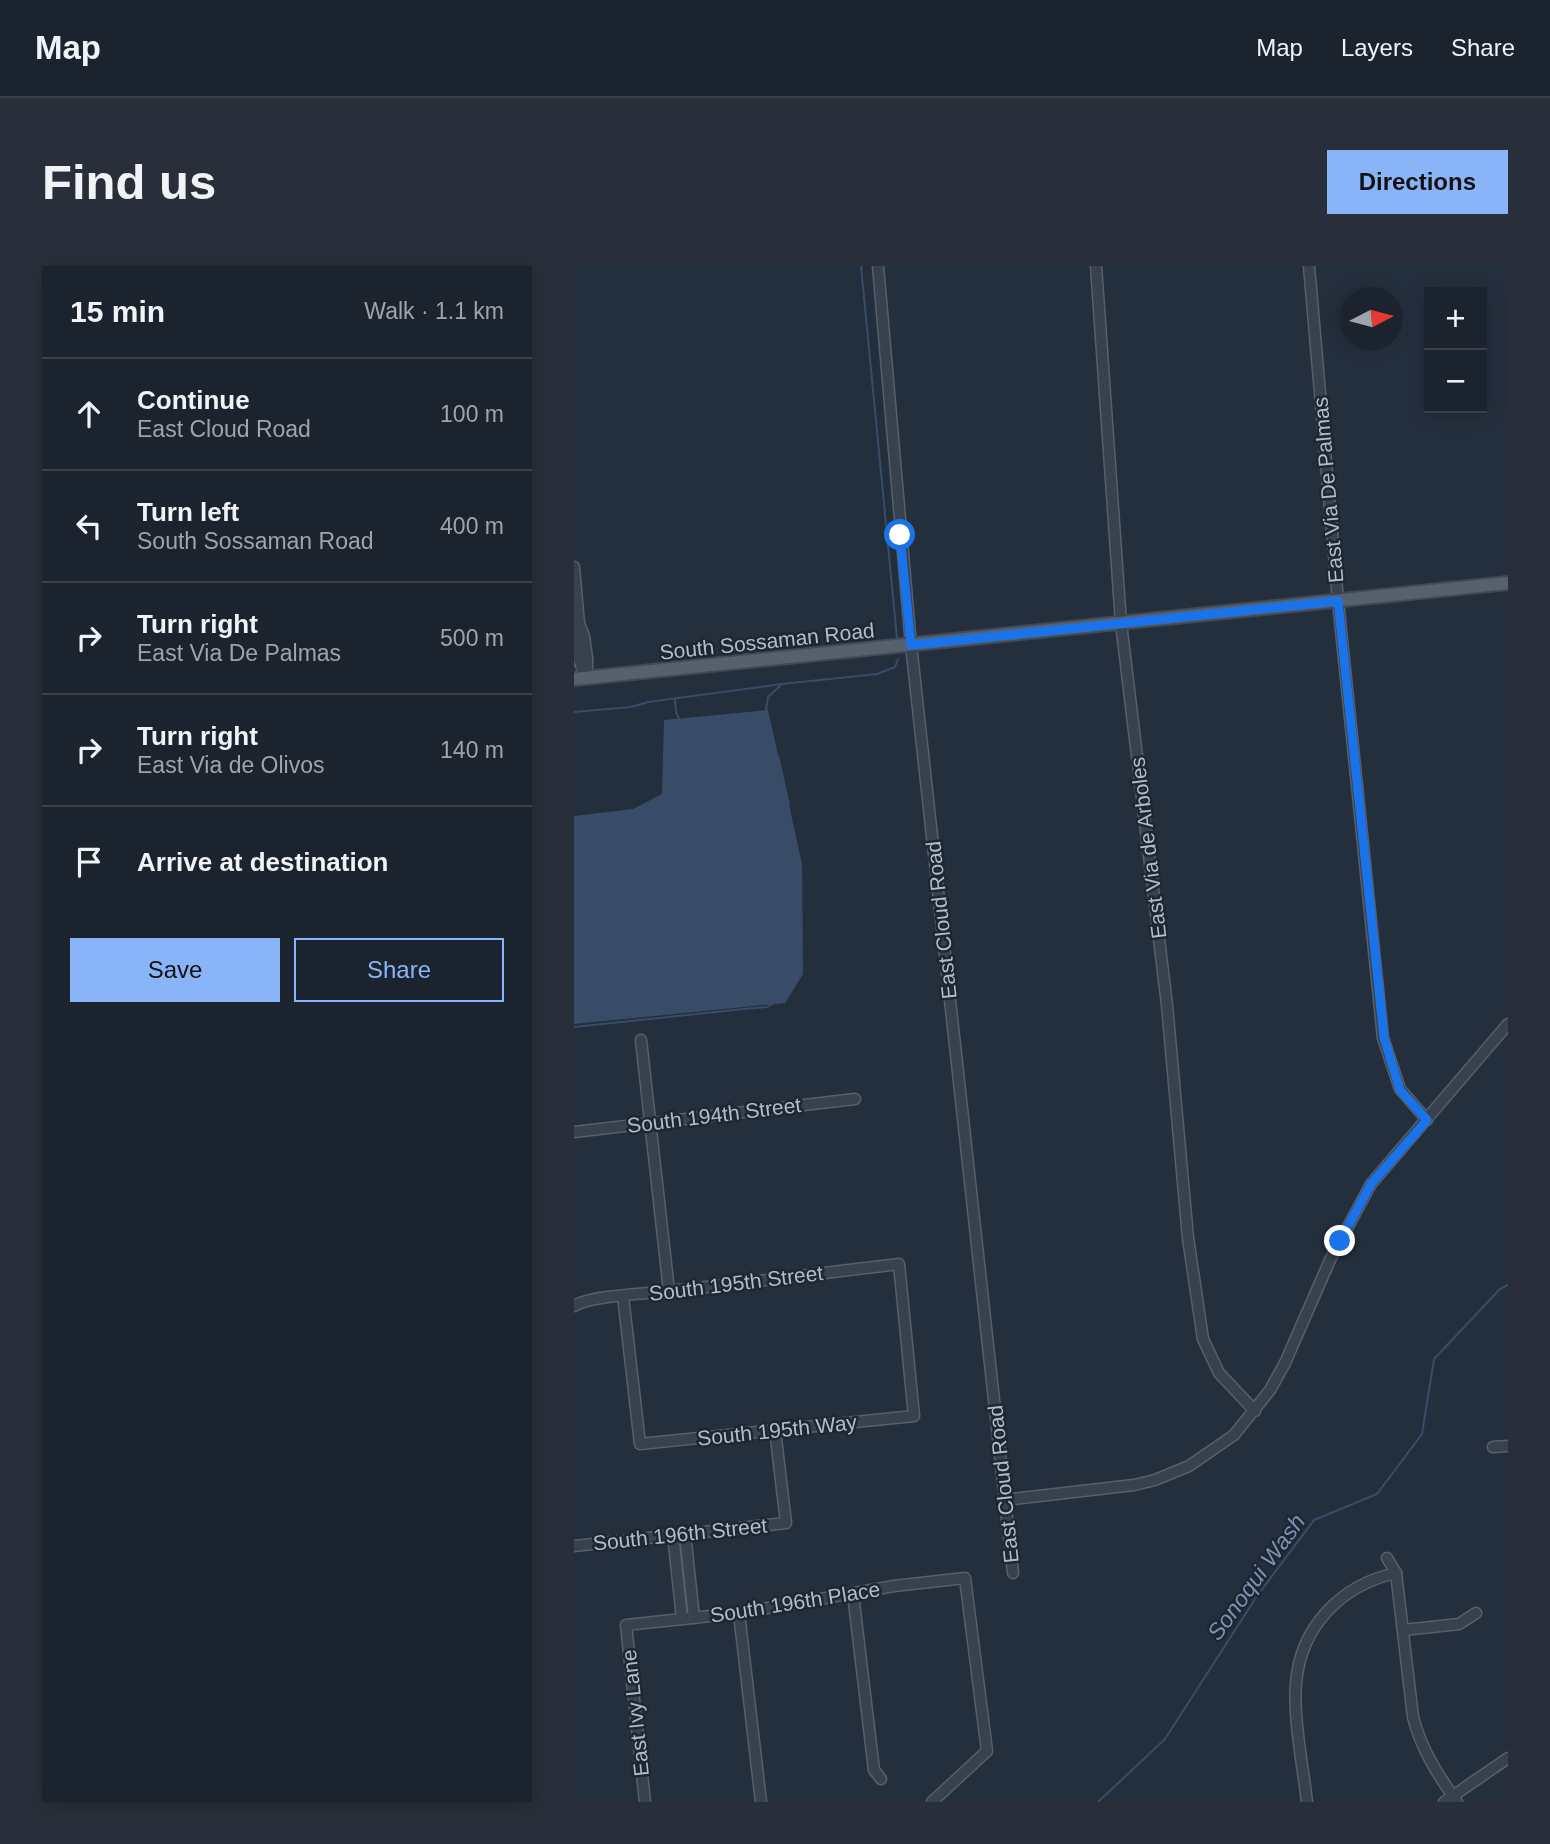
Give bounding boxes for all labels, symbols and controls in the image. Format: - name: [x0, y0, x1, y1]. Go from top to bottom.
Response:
- text: Map: [35, 29, 101, 66]
- text: Map: [1256, 34, 1303, 61]
- text: Layers: [1341, 34, 1413, 61]
- text: Share: [1451, 34, 1515, 61]
- button: Directions: [1327, 150, 1508, 214]
- text: Find us: [42, 155, 216, 209]
- north arrow: [1340, 287, 1403, 350]
- map controls: [1424, 287, 1487, 413]
- button: +: [1424, 287, 1487, 350]
- text: 15 min: [70, 295, 165, 328]
- text: Walk · 1.1 km: [364, 298, 504, 324]
- button: −: [1424, 350, 1487, 413]
- text: Continue: [137, 385, 250, 415]
- icon: ahead: [70, 395, 108, 433]
- street label: East Via De Palmas: [1308, 396, 1348, 584]
- text: 100 m: [440, 401, 504, 427]
- text: East Cloud Road: [137, 416, 311, 442]
- text: Turn left: [137, 497, 239, 527]
- icon: left: [70, 507, 108, 545]
- text: 400 m: [440, 513, 504, 539]
- route start: [884, 519, 915, 550]
- text: South Sossaman Road: [137, 528, 374, 554]
- text: Turn right: [137, 609, 258, 639]
- street label: South Sossaman Road: [658, 618, 876, 664]
- icon: right: [70, 619, 108, 657]
- text: 500 m: [440, 625, 504, 651]
- text: East Via De Palmas: [137, 640, 341, 666]
- text: Turn right: [137, 721, 258, 751]
- icon: right: [70, 731, 108, 769]
- text: 140 m: [440, 737, 504, 763]
- text: East Via de Olivos: [137, 752, 325, 778]
- street label: East Via de Arboles: [1125, 756, 1171, 940]
- street label: East Cloud Road: [921, 840, 961, 1000]
- icon: arrive: [70, 843, 108, 881]
- text: Arrive at destination: [137, 847, 388, 877]
- button: Save: [70, 938, 280, 1002]
- button: Share: [294, 938, 504, 1002]
- street label: South 194th Street: [626, 1093, 802, 1137]
- route end: [1324, 1225, 1355, 1256]
- street label: South 195th Street: [648, 1261, 824, 1305]
- street label: East Cloud Road: [983, 1404, 1023, 1564]
- street label: South 195th Way: [696, 1410, 858, 1450]
- water label: Sonoqui Wash: [1202, 1509, 1310, 1645]
- street label: South 196th Street: [592, 1513, 768, 1555]
- street label: South 196th Place: [708, 1577, 882, 1627]
- street label: East Ivy Lane: [617, 1649, 653, 1777]

